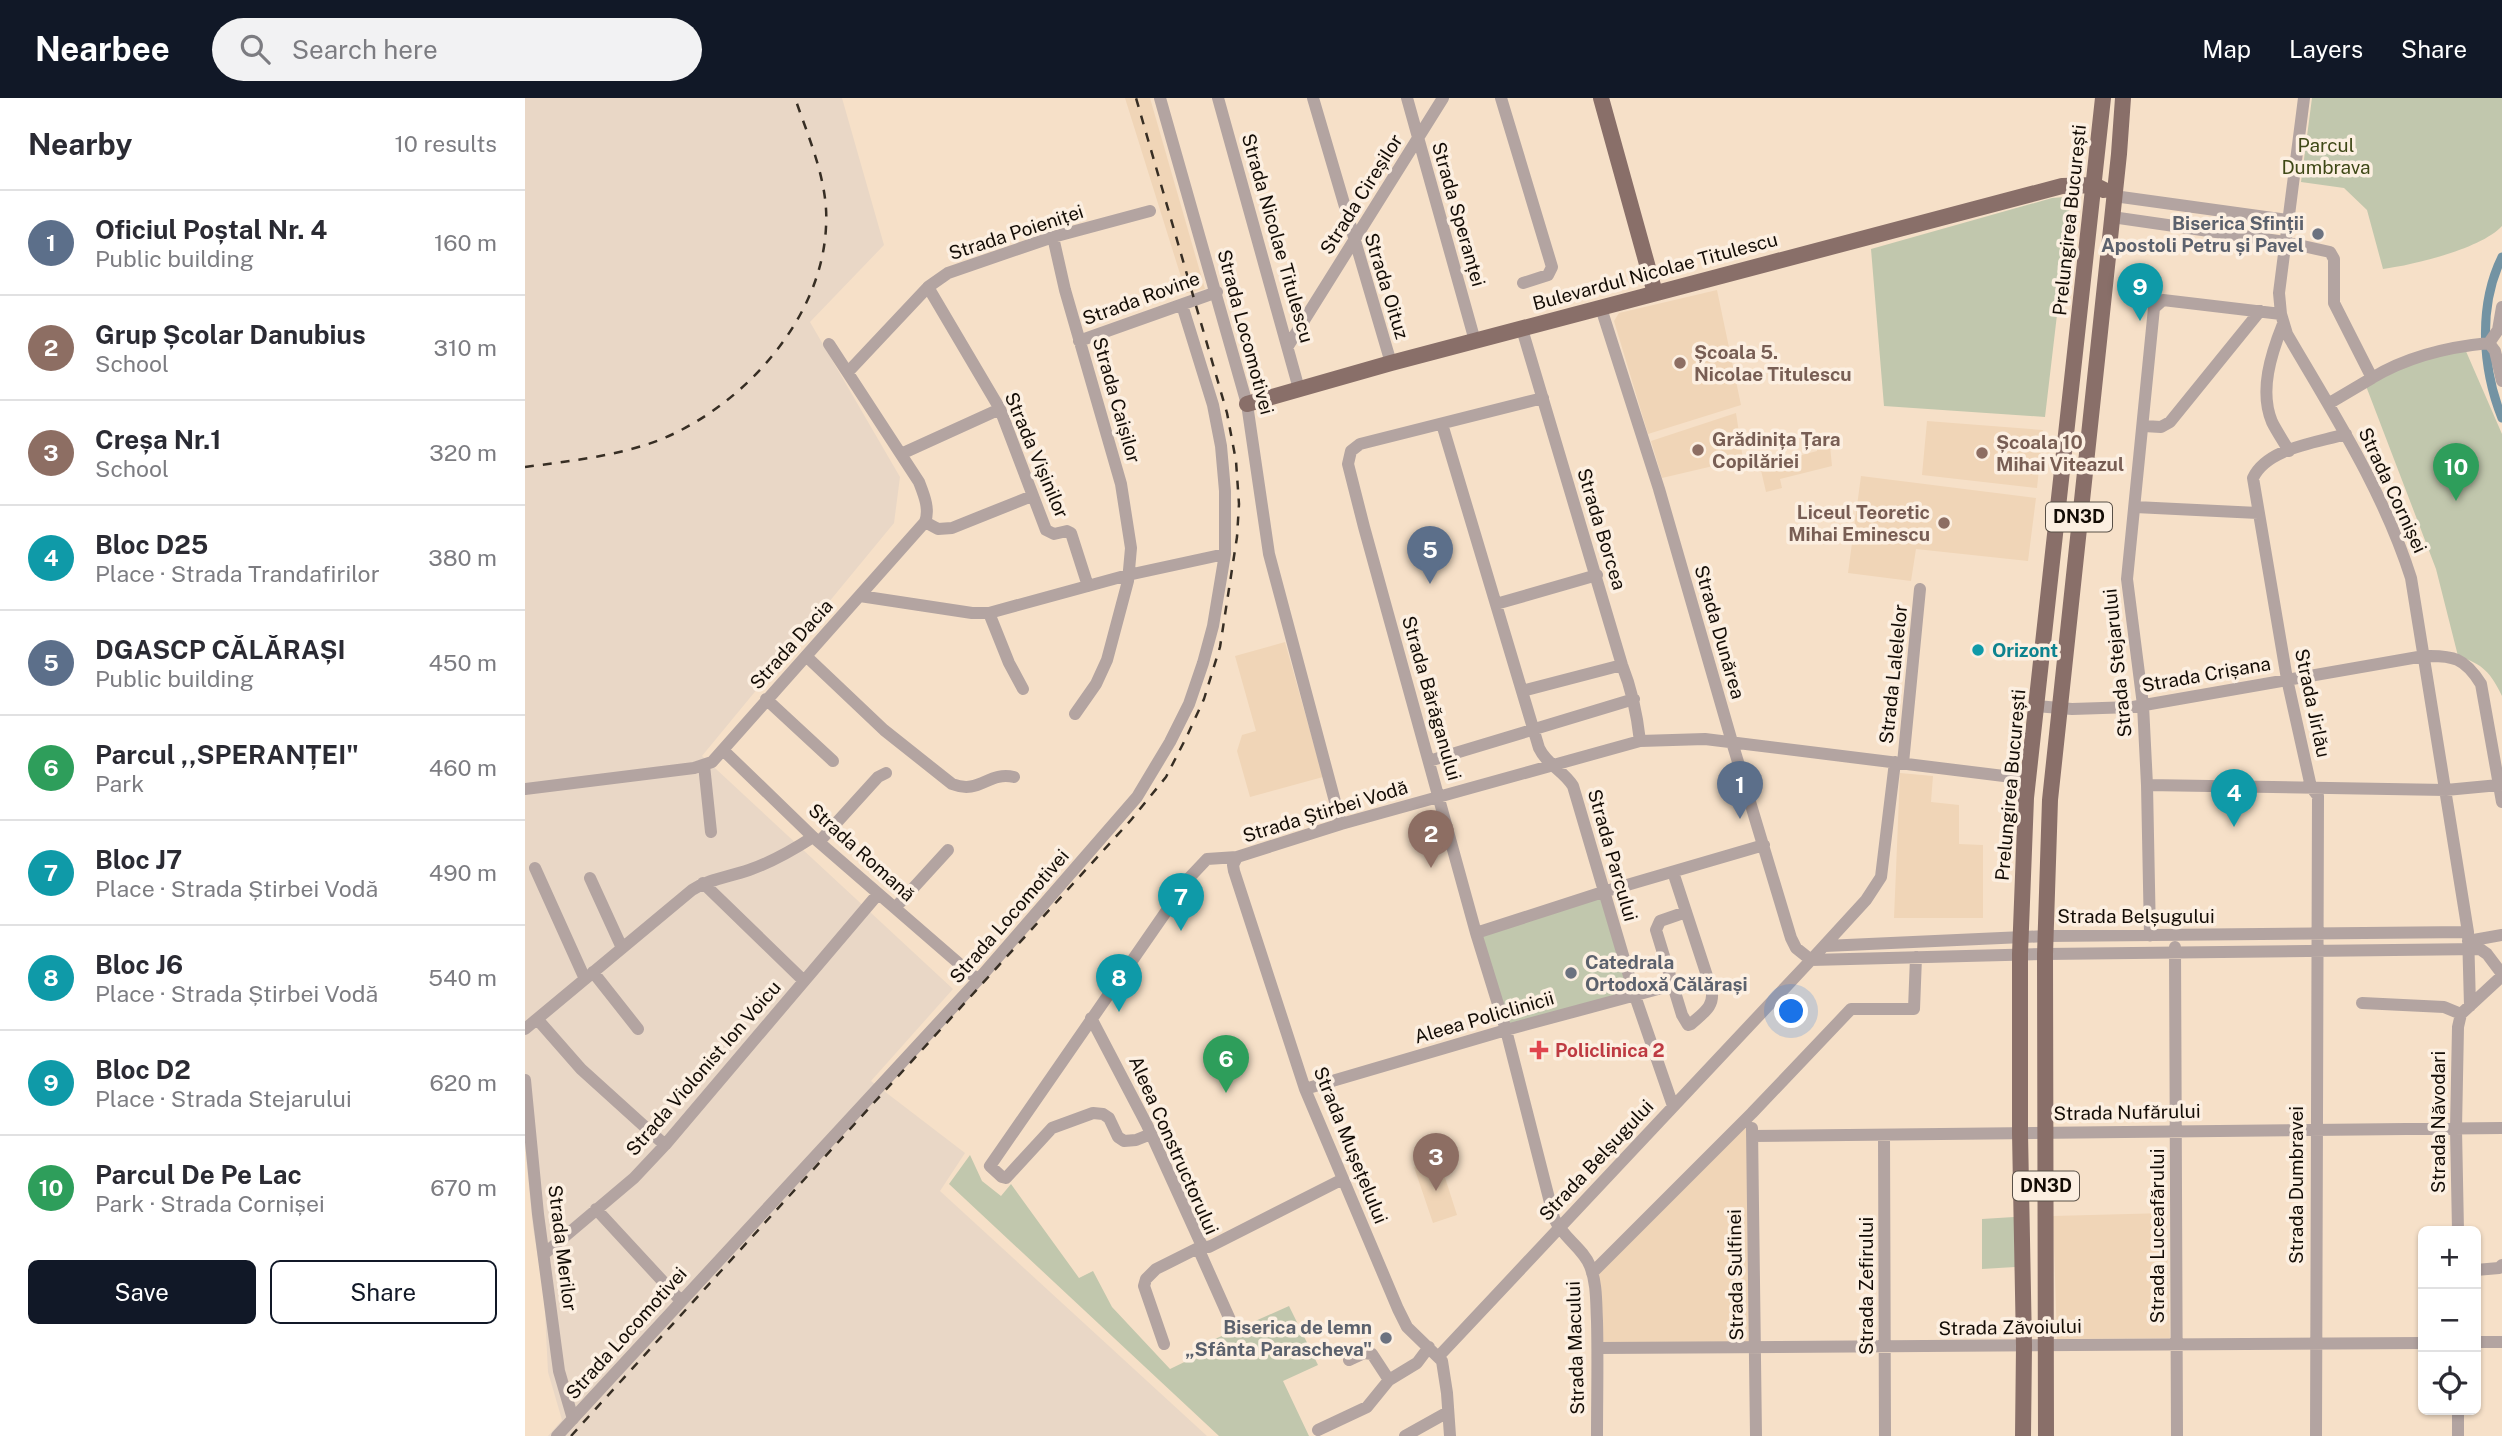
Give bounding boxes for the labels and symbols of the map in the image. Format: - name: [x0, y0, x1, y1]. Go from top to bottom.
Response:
- street label: Prelungirea București: [2048, 123, 2090, 317]
- street label: Strada Cireșilor: [1315, 130, 1407, 258]
- street label: Strada Nicolae Titulescu: [1238, 131, 1318, 345]
- park label: Parcul Dumbrava: [2281, 134, 2371, 178]
- street label: Strada Speranței: [1428, 139, 1490, 289]
- street label: Strada Poieniței: [946, 200, 1086, 264]
- place label: Biserica Sfinții Apostoli Petru și Pavel: [2101, 212, 2304, 256]
- marker: Biserica Sfinții Apostoli Petru și Pavel: [2310, 226, 2326, 242]
- street label: Bulevardul Nicolae Titulescu: [1530, 228, 1780, 314]
- street label: Strada Oituz: [1360, 230, 1414, 342]
- street label: Strada Locomotivei: [1213, 247, 1279, 417]
- pin: 9: [2117, 263, 2163, 321]
- street label: Strada Rovine: [1079, 267, 1203, 329]
- street label: Strada Caișilor: [1089, 335, 1145, 465]
- place label: Școala 5. Nicolae Titulescu: [1694, 341, 1852, 385]
- marker: Școala 5. Nicolae Titulescu: [1672, 355, 1688, 371]
- street label: Strada Vișinilor: [1001, 389, 1073, 521]
- street label: Strada Cornișei: [2354, 424, 2432, 556]
- place label: Grădinița Țara Copilăriei: [1712, 428, 1841, 472]
- place label: Școala 10 Mihai Viteazul: [1996, 431, 2124, 475]
- marker: Grădinița Țara Copilăriei: [1690, 442, 1706, 458]
- pin: 10: [2433, 443, 2479, 501]
- marker: Școala 10 Mihai Viteazul: [1974, 445, 1990, 461]
- street label: Strada Borcea: [1573, 466, 1631, 592]
- place label: Liceul Teoretic Mihai Eminescu: [1788, 501, 1930, 545]
- road number: DN3D: [2046, 502, 2112, 531]
- marker: Liceul Teoretic Mihai Eminescu: [1936, 515, 1952, 531]
- pin: 5: [1407, 526, 1453, 584]
- street label: Strada Dunărea: [1690, 563, 1750, 701]
- street label: Strada Stejarului: [2098, 588, 2136, 738]
- street label: Strada Dacia: [745, 595, 837, 693]
- street label: Strada Lalelelor: [1875, 603, 1911, 745]
- street label: Strada Bărăganului: [1398, 613, 1466, 783]
- place label: Orizont: [1992, 639, 2058, 661]
- marker: Orizont: [1970, 642, 1986, 658]
- street label: Strada Jirlău: [2291, 647, 2335, 759]
- street label: Strada Crișana: [2140, 652, 2272, 696]
- street label: Prelungirea București: [1991, 688, 2029, 882]
- pin: 1: [1717, 761, 1763, 819]
- pin: 4: [2211, 769, 2257, 827]
- street label: Strada Știrbei Vodă: [1240, 775, 1410, 847]
- street label: Strada Parcului: [1584, 786, 1642, 924]
- street label: Strada Romană: [804, 799, 920, 905]
- pin: 2: [1408, 810, 1454, 868]
- street label: Strada Locomotivei: [945, 845, 1073, 987]
- pin: 7: [1158, 873, 1204, 931]
- street label: Strada Belșugului: [2057, 905, 2215, 927]
- place label: Catedrala Ortodoxă Călărași: [1585, 951, 1747, 995]
- pin: 8: [1096, 954, 1142, 1012]
- marker: Catedrala Ortodoxă Călărași: [1563, 965, 1579, 981]
- street label: Strada Violonist Ion Voicu: [621, 976, 785, 1160]
- street label: Aleea Policlinicii: [1412, 987, 1556, 1047]
- your location: [1774, 994, 1808, 1028]
- pin: 6: [1203, 1035, 1249, 1093]
- place label: Policlinica 2: [1555, 1039, 1665, 1061]
- marker: Policlinica 2: [1529, 1040, 1549, 1060]
- street label: Strada Năvodari: [2427, 1051, 2449, 1193]
- street label: Aleea Constructorului: [1125, 1052, 1223, 1238]
- street label: Strada Mușețelului: [1309, 1063, 1393, 1227]
- street label: Strada Belșugului: [1534, 1095, 1658, 1225]
- street label: Strada Nufărului: [2053, 1100, 2201, 1124]
- street label: Strada Dumbravei: [2285, 1106, 2307, 1264]
- pin: 3: [1413, 1133, 1459, 1191]
- street label: Strada Luceafărului: [2146, 1149, 2168, 1323]
- road number: DN3D: [2013, 1171, 2079, 1200]
- street label: Strada Merilor: [544, 1184, 582, 1312]
- street label: Strada Sulfinei: [1723, 1209, 1747, 1341]
- street label: Strada Zefirului: [1855, 1217, 1877, 1355]
- street label: Strada Locomotivei: [561, 1263, 691, 1403]
- street label: Strada Macului: [1562, 1281, 1588, 1415]
- street label: Strada Zăvoiului: [1938, 1315, 2082, 1339]
- place label: Biserica de lemn „Sfânta Parascheva": [1185, 1316, 1372, 1360]
- marker: Biserica de lemn „Sfânta Parascheva": [1378, 1330, 1394, 1346]

